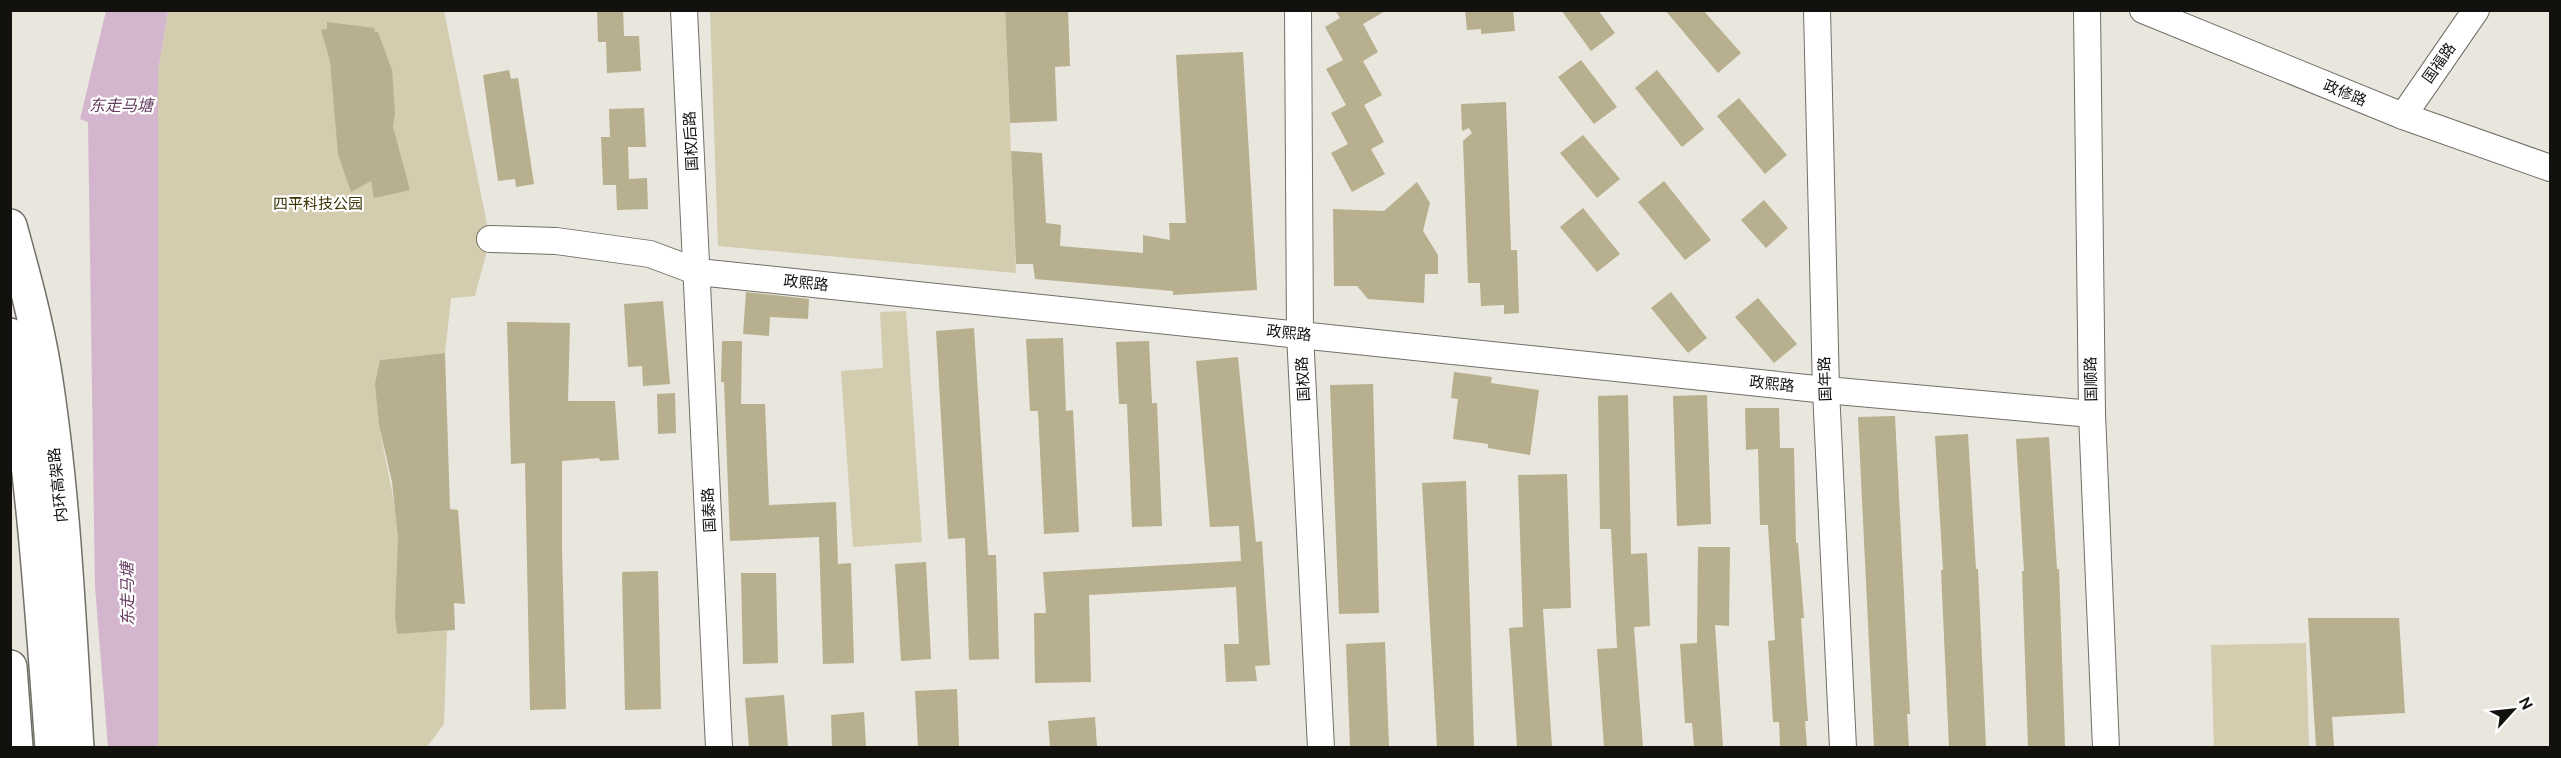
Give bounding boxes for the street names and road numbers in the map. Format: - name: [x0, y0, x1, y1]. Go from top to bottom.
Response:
- street label: 国福路: [2419, 39, 2458, 86]
- street label: 政修路: [2321, 76, 2369, 109]
- street label: 国权后路: [680, 111, 701, 171]
- street label: 政熙路: [783, 272, 829, 293]
- street label: 政熙路: [1266, 322, 1312, 343]
- street label: 国权路: [1293, 356, 1312, 402]
- street label: 国年路: [1815, 356, 1834, 402]
- street label: 国顺路: [2082, 356, 2099, 402]
- street label: 政熙路: [1749, 373, 1795, 394]
- street label: 内环高架路: [45, 447, 70, 523]
- street label: 国泰路: [699, 487, 718, 533]

